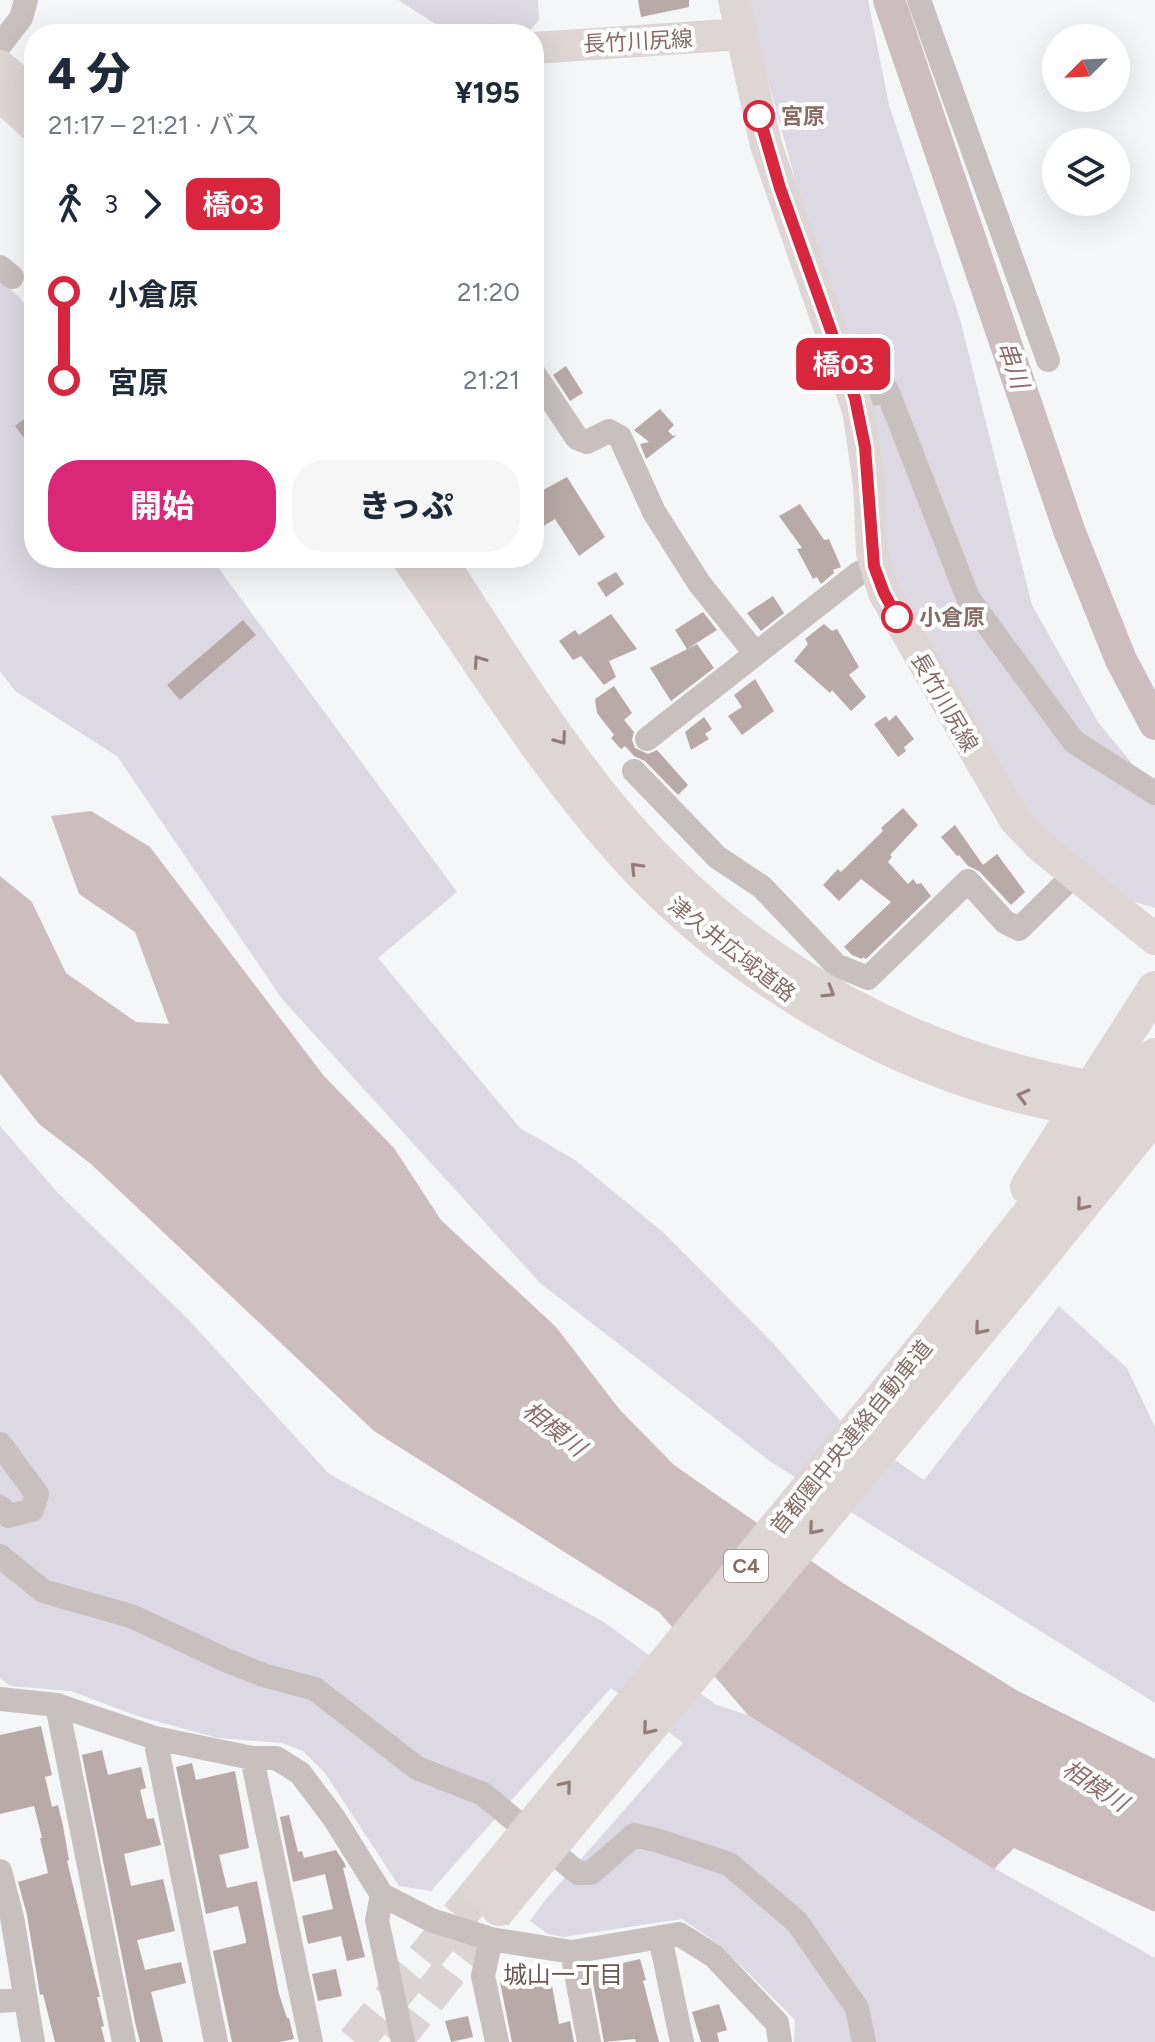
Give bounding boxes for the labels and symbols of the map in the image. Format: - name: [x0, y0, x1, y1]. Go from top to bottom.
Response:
- north arrow: [1042, 24, 1130, 112]
- street label: 長竹川尻線: [582, 25, 694, 58]
- marker: 宮原: [744, 101, 774, 131]
- place label: 宮原: [781, 103, 825, 130]
- water label: 串川: [992, 337, 1036, 395]
- line badge: 橋03: [797, 338, 889, 390]
- marker: 小倉原: [882, 602, 912, 632]
- place label: 小倉原: [919, 604, 985, 631]
- street label: 長竹川尻線: [905, 648, 984, 757]
- one-way arrow: [474, 655, 489, 669]
- one-way arrow: [551, 730, 566, 745]
- one-way arrow: [631, 862, 645, 877]
- street label: 津久井広域道路: [663, 891, 801, 1007]
- one-way arrow: [820, 982, 835, 998]
- one-way arrow: [1017, 1089, 1030, 1106]
- one-way arrow: [1078, 1196, 1092, 1211]
- one-way arrow: [975, 1320, 990, 1334]
- street label: 首都圏中央連絡自動車道: [765, 1335, 938, 1540]
- water label: 相模川: [517, 1395, 594, 1464]
- one-way arrow: [809, 1520, 824, 1534]
- road number: C4: [724, 1550, 768, 1582]
- one-way arrow: [643, 1720, 658, 1734]
- water label: 相模川: [1057, 1754, 1136, 1819]
- one-way arrow: [556, 1780, 571, 1795]
- district label: 城山一丁目: [503, 1960, 623, 1989]

